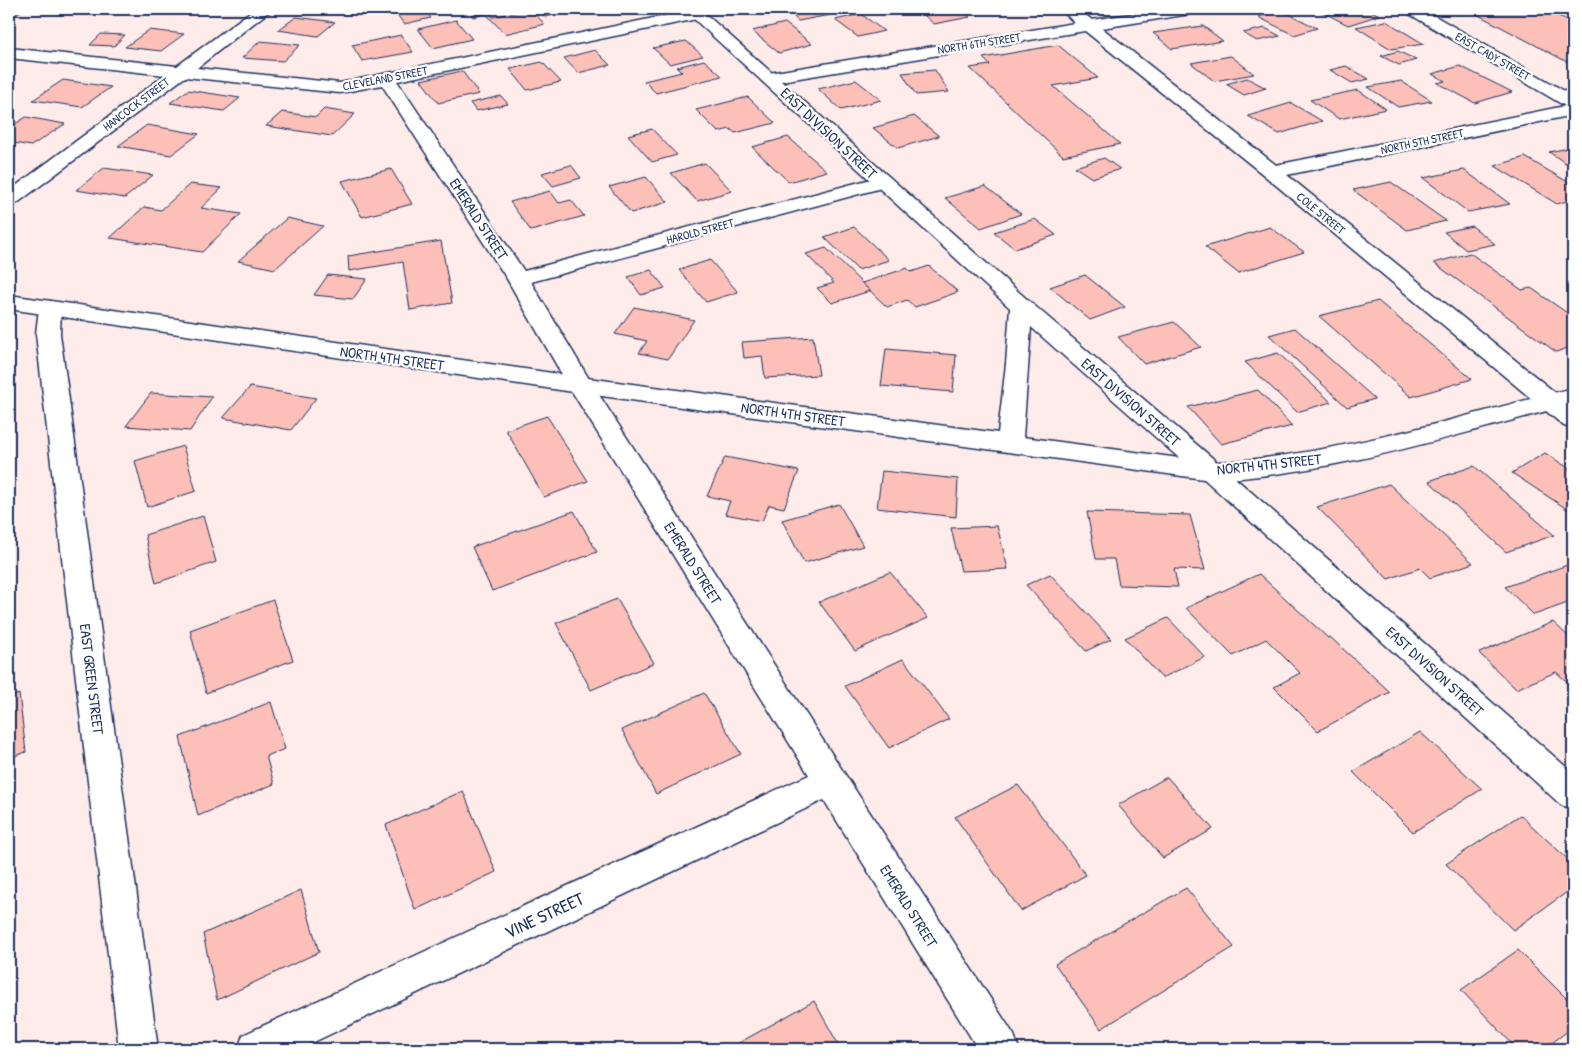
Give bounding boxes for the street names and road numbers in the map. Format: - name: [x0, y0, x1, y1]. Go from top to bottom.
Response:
- street label: NORTH 6TH STREET: [936, 28, 1022, 58]
- street label: EAST CADY STREET: [1452, 28, 1534, 85]
- street label: CLEVELAND STREET: [341, 61, 429, 95]
- street label: HANCOCK STREET: [99, 73, 173, 135]
- street label: EAST DIVISION STREET: [776, 83, 883, 184]
- street label: NORTH 5TH STREET: [1379, 124, 1465, 158]
- street label: EMERALD STREET: [445, 174, 514, 265]
- street label: COLE STREET: [1293, 188, 1349, 238]
- street label: HAROLD STREET: [664, 214, 736, 248]
- street label: NORTH 4TH STREET: [339, 340, 446, 376]
- street label: EAST DIVISION STREET: [1077, 353, 1186, 452]
- street label: NORTH 4TH STREET: [740, 396, 847, 432]
- street label: NORTH 4TH STREET: [1216, 448, 1323, 480]
- street label: EMERALD STREET: [659, 518, 727, 609]
- street label: EAST DIVISION STREET: [1381, 621, 1489, 721]
- street label: EAST GREEN STREET: [75, 623, 109, 736]
- street label: EMERALD STREET: [875, 861, 943, 952]
- street label: VINE STREET: [500, 885, 588, 944]

